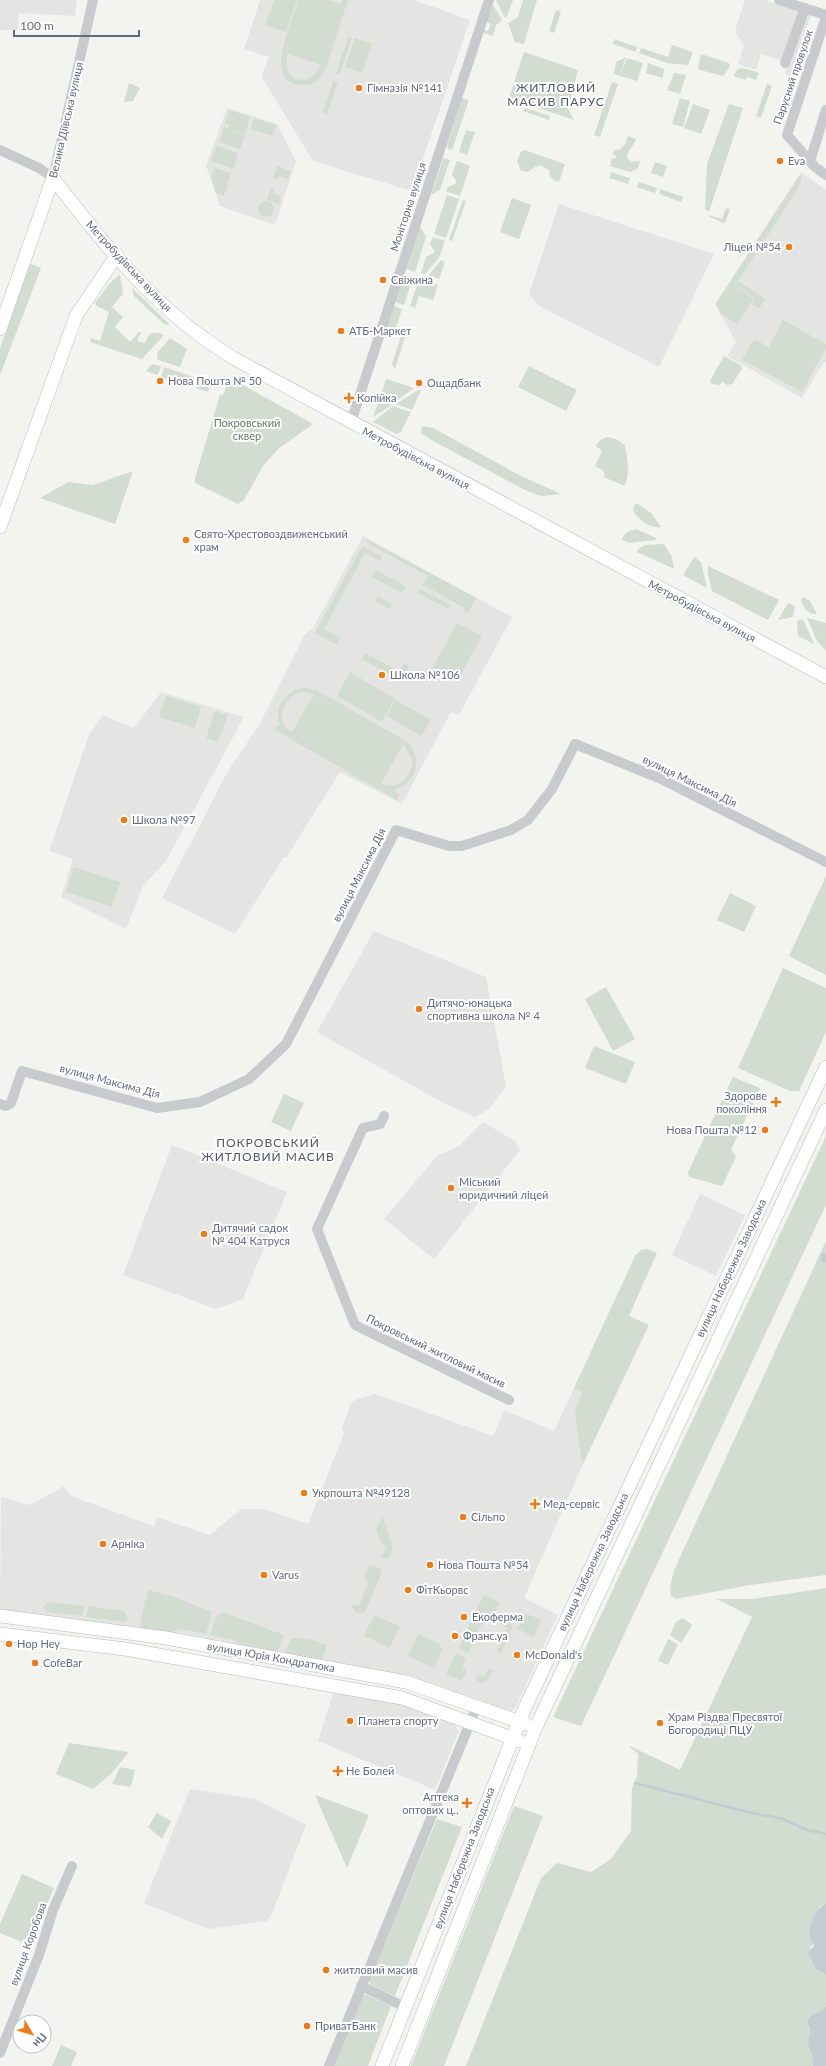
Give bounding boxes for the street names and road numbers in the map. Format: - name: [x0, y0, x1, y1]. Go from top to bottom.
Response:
- street label: Парусний провулок: [770, 28, 815, 126]
- street label: Велика Діївська вулиця: [46, 61, 85, 179]
- street label: Моніторна вулиця: [387, 161, 428, 253]
- street label: Метробудівська вулиця: [84, 217, 175, 314]
- street label: Метробудівська вулиця: [360, 424, 472, 491]
- street label: Метробудівська вулиця: [646, 577, 758, 644]
- street label: вулиця Максима Дія: [641, 752, 740, 809]
- street label: вулиця Максима Дія: [329, 826, 388, 924]
- street label: вулиця Максима Дія: [59, 1061, 162, 1100]
- street label: вулиця Набережна Заводська: [693, 1197, 768, 1339]
- street label: Покровський житловий масив: [364, 1311, 508, 1390]
- street label: вулиця Набережна Заводська: [555, 1491, 630, 1633]
- street label: вулиця Юрія Кондратюка: [206, 1639, 336, 1674]
- street label: вулиця Набережна Заводська: [430, 1785, 497, 1931]
- street label: вулиця Коробова: [6, 1901, 49, 1987]

